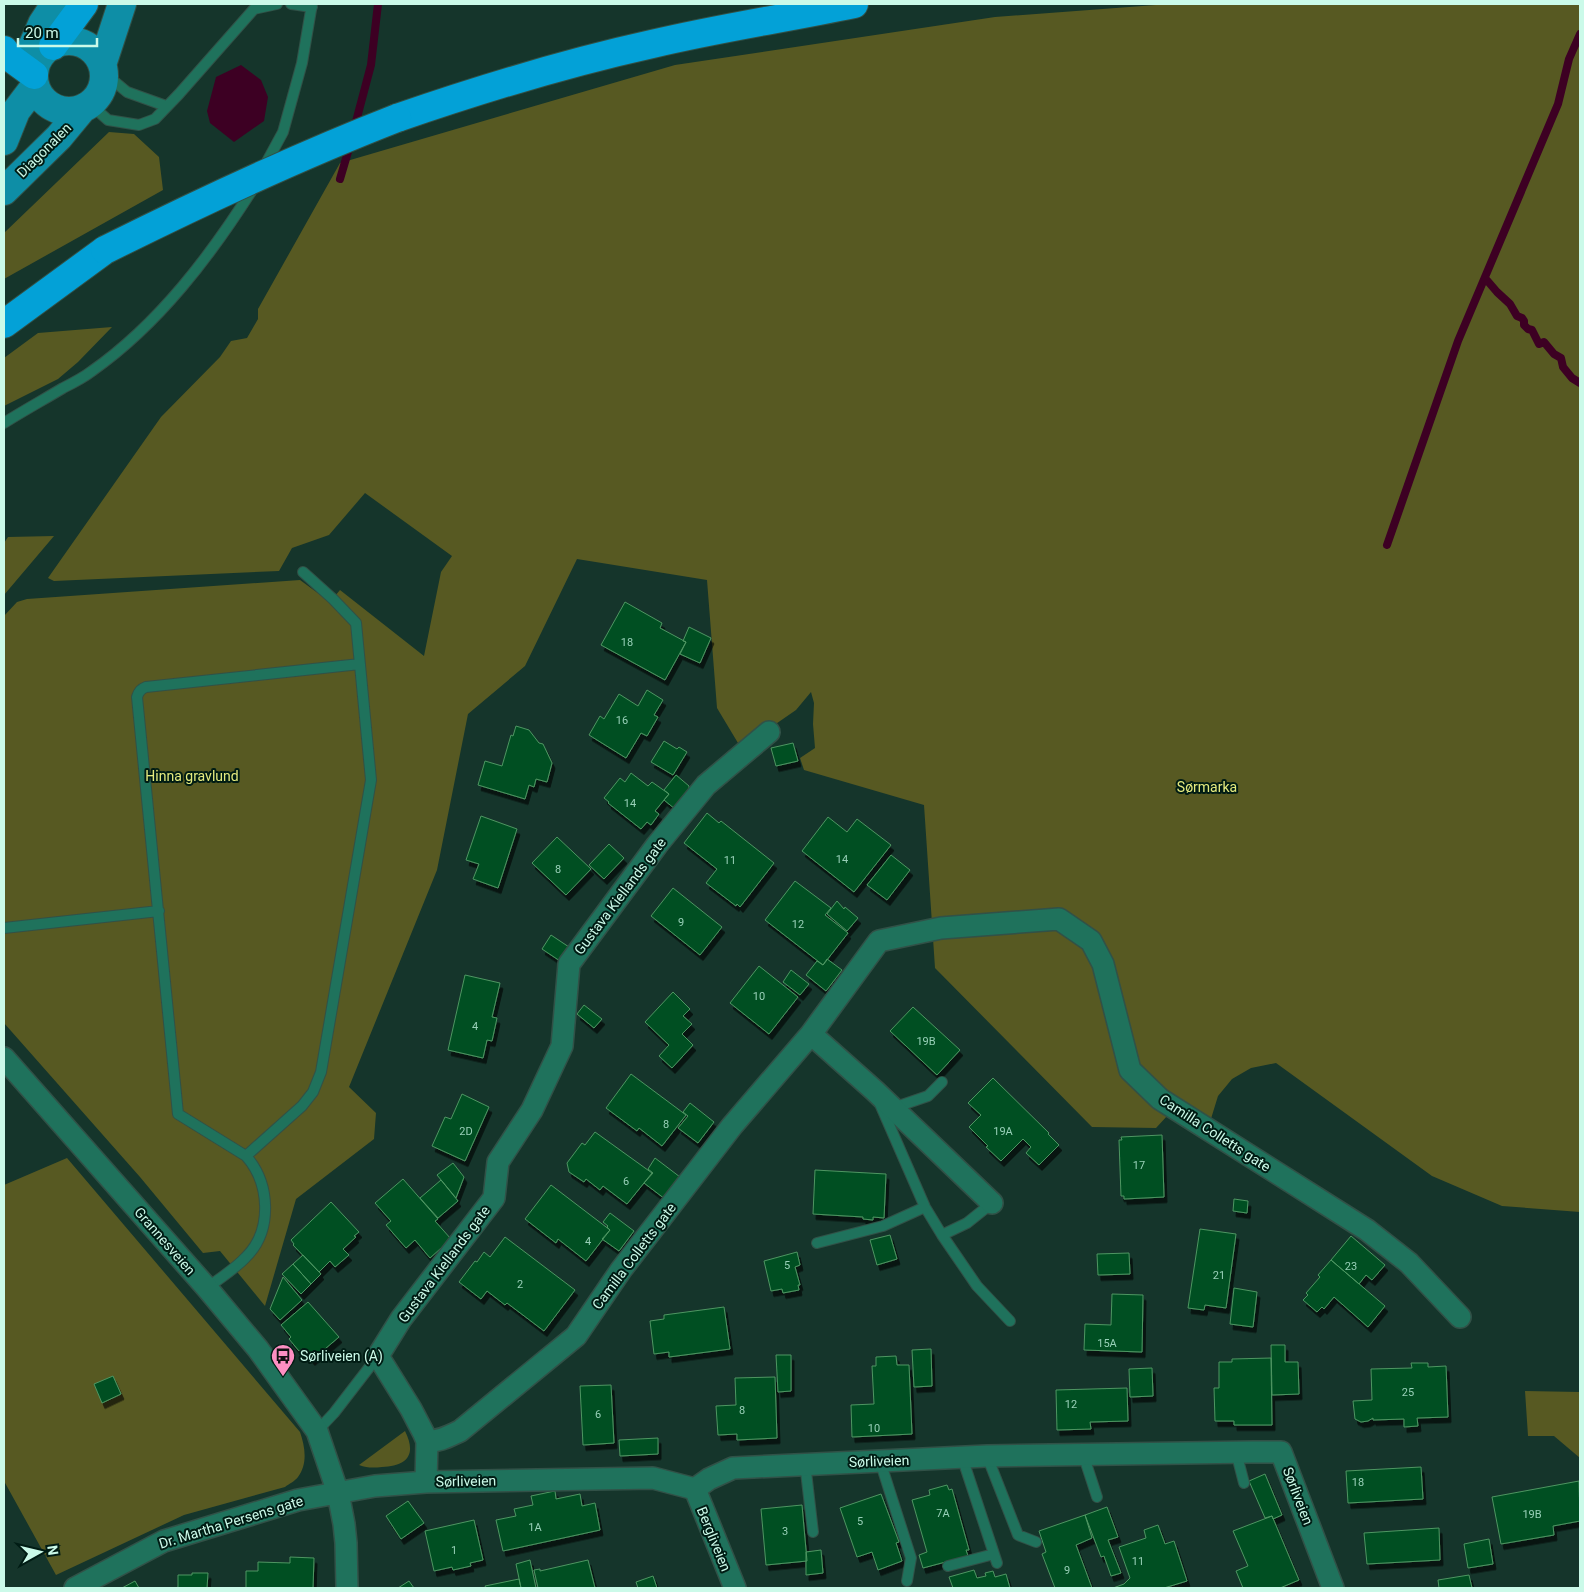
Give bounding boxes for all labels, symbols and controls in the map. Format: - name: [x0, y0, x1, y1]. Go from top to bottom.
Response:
- scale bar: [18, 15, 96, 47]
- text: 20 m: [25, 24, 59, 42]
- street label: Diagonalen: [14, 120, 74, 180]
- house number: 18: [621, 636, 633, 649]
- house number: 16: [616, 714, 628, 727]
- park label: Hinna gravlund: [145, 768, 239, 784]
- park label: Sørmarka: [1177, 779, 1237, 795]
- house number: 14: [624, 797, 636, 810]
- street label: Gustava Kiellands gate: [571, 834, 669, 958]
- house number: 14: [836, 853, 848, 866]
- house number: 11: [724, 854, 736, 867]
- house number: 8: [555, 863, 561, 876]
- house number: 9: [678, 916, 684, 929]
- house number: 12: [792, 918, 804, 931]
- house number: 10: [753, 990, 765, 1003]
- house number: 4: [472, 1020, 478, 1033]
- house number: 19B: [916, 1035, 936, 1048]
- street label: Camilla Colletts gate: [1157, 1091, 1273, 1175]
- house number: 8: [663, 1118, 669, 1131]
- house number: 2D: [459, 1125, 473, 1138]
- house number: 19A: [993, 1125, 1014, 1138]
- house number: 17: [1133, 1159, 1145, 1172]
- house number: 6: [623, 1175, 629, 1188]
- street label: Camilla Colletts gate: [589, 1200, 679, 1312]
- street label: Gustava Kiellands gate: [395, 1202, 493, 1326]
- street label: Grannesveien: [131, 1204, 199, 1278]
- house number: 4: [585, 1235, 591, 1248]
- house number: 5: [784, 1259, 790, 1272]
- house number: 23: [1345, 1260, 1357, 1273]
- house number: 21: [1213, 1269, 1225, 1282]
- house number: 2: [517, 1278, 523, 1291]
- house number: 15A: [1097, 1337, 1118, 1350]
- bus stop icon: Sørliveien (A): [270, 1343, 296, 1377]
- place label: Sørliveien (A): [300, 1348, 383, 1365]
- house number: 25: [1402, 1386, 1414, 1399]
- house number: 12: [1065, 1398, 1077, 1411]
- house number: 8: [739, 1404, 745, 1417]
- house number: 6: [595, 1408, 601, 1421]
- house number: 10: [868, 1422, 880, 1435]
- street label: Sørliveien: [848, 1452, 910, 1470]
- street label: Sørliveien: [1280, 1465, 1316, 1527]
- street label: Sørliveien: [436, 1472, 496, 1490]
- house number: 18: [1352, 1476, 1364, 1489]
- street label: Dr. Martha Persens gate: [157, 1492, 305, 1552]
- street label: Bergliveien: [694, 1504, 734, 1574]
- house number: 7A: [936, 1507, 951, 1520]
- house number: 19B: [1522, 1508, 1542, 1521]
- house number: 5: [857, 1515, 863, 1528]
- house number: 1A: [528, 1521, 543, 1534]
- house number: 3: [782, 1525, 788, 1538]
- north arrow: [15, 1527, 65, 1577]
- text: N: [44, 1544, 61, 1556]
- house number: 1: [451, 1544, 457, 1557]
- house number: 11: [1132, 1555, 1144, 1568]
- house number: 9: [1064, 1564, 1070, 1577]

